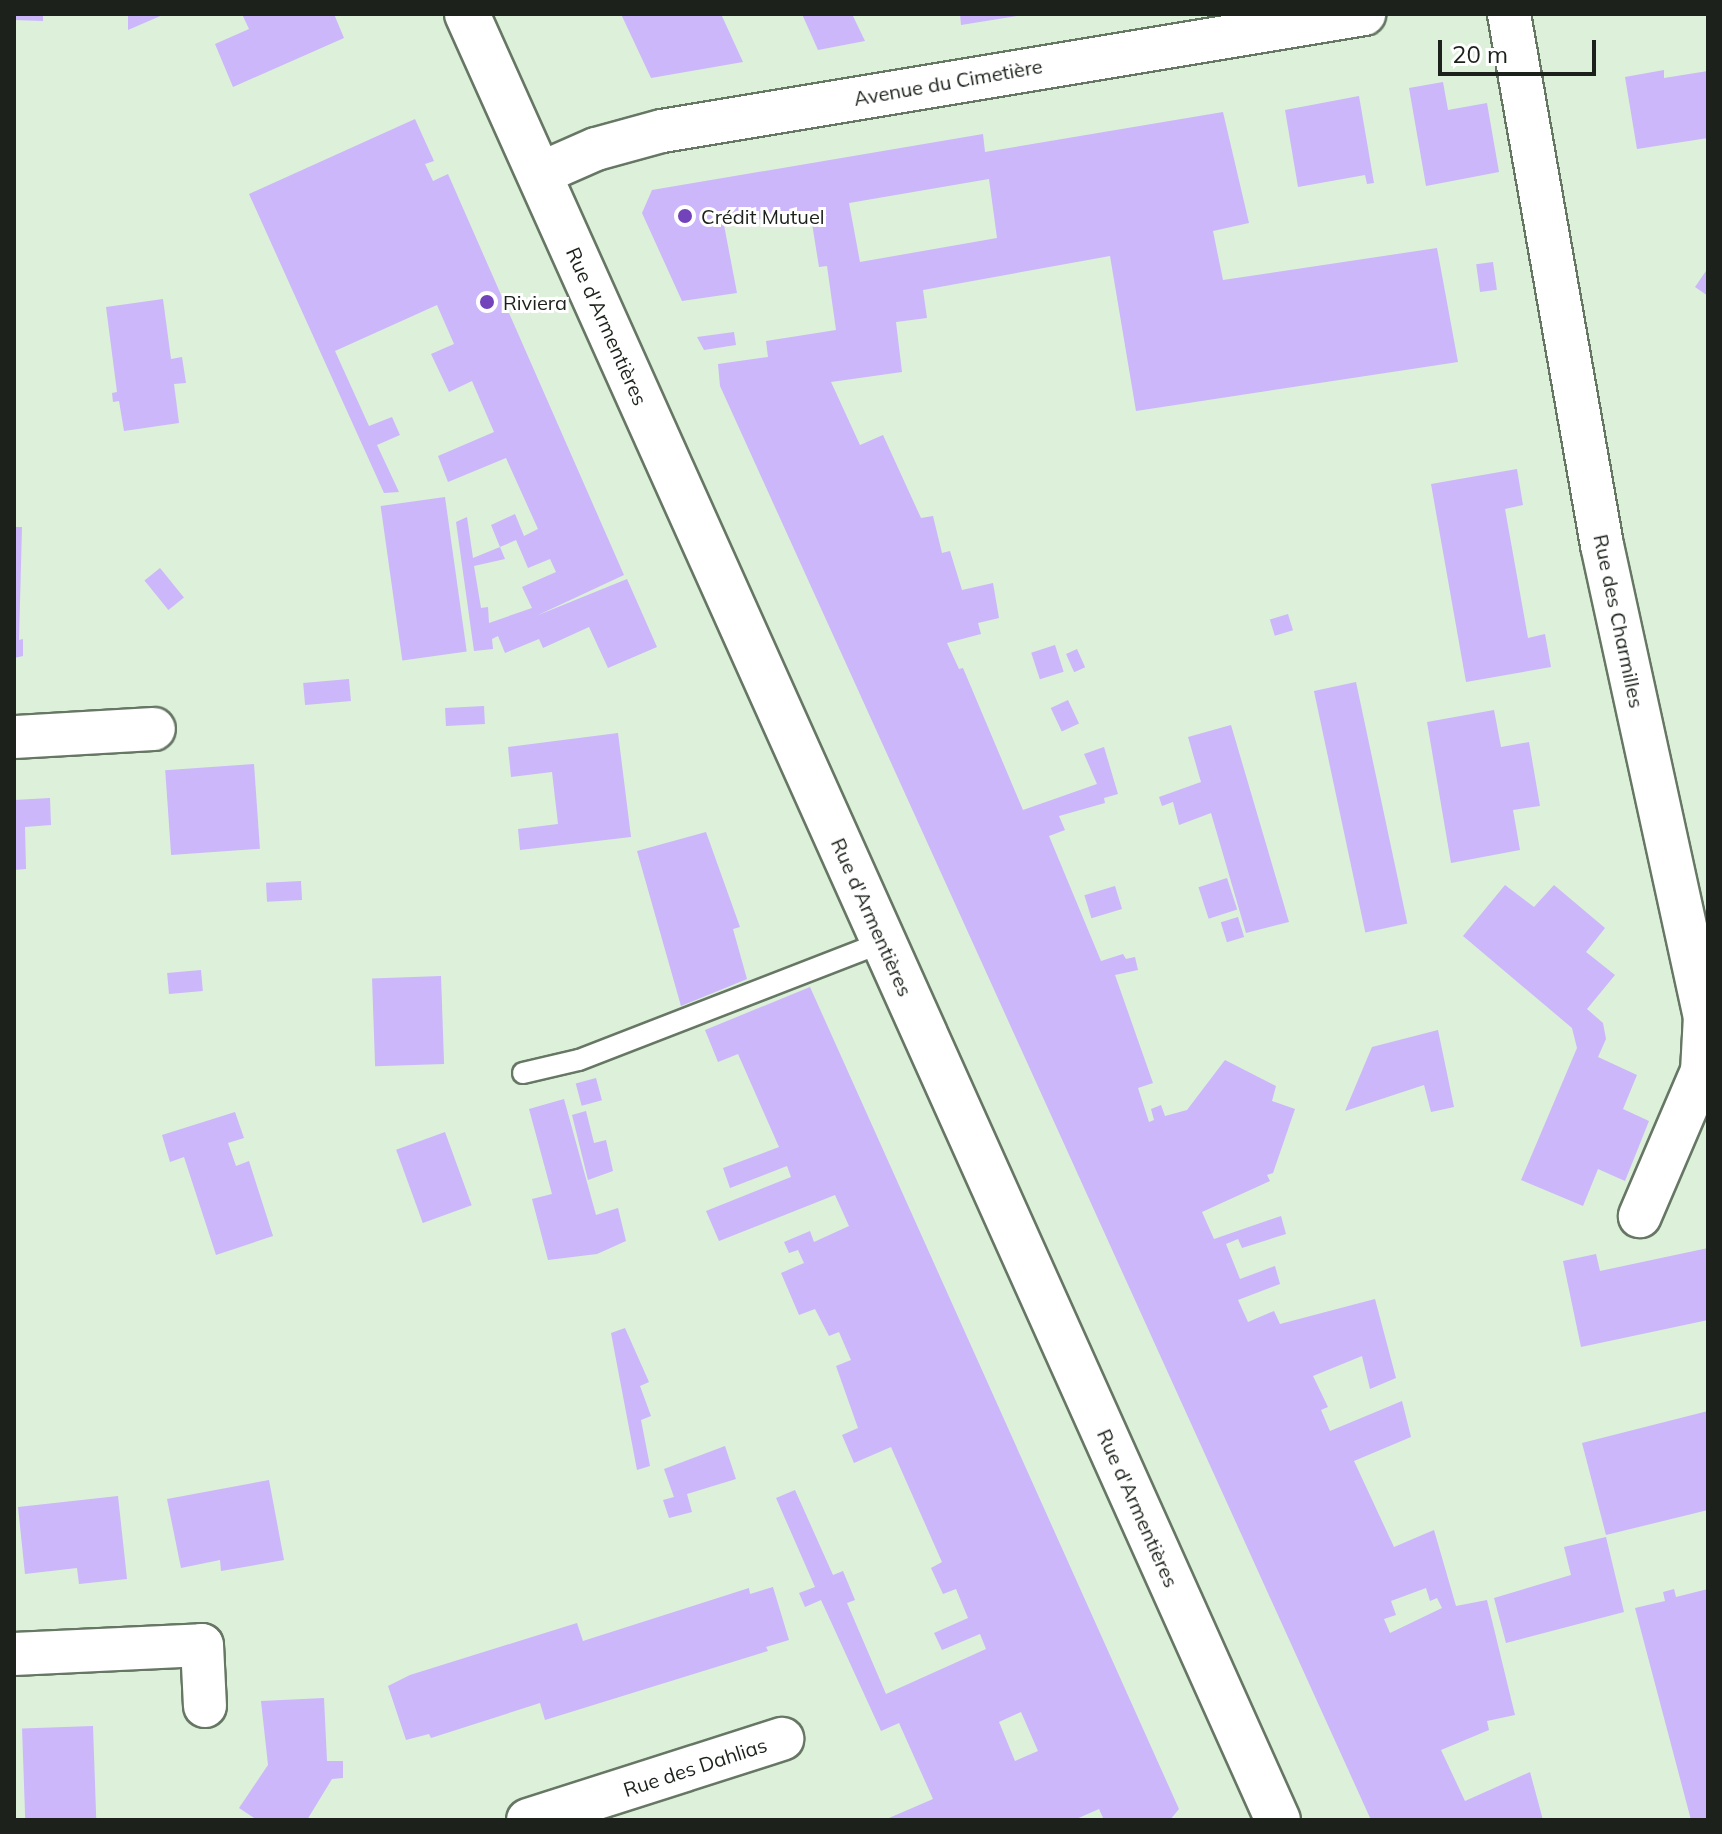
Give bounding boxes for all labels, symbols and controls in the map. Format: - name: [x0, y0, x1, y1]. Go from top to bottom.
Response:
- scale bar: [1442, 24, 1600, 74]
- text: 20 m: [1452, 39, 1508, 69]
- street label: Avenue du Cimetière: [852, 54, 1044, 110]
- place label: Crédit Mutuel: [701, 204, 825, 228]
- marker: Crédit Mutuel: [676, 207, 694, 225]
- street label: Rue d'Armentières: [561, 243, 653, 409]
- place label: Riviera: [503, 290, 567, 314]
- marker: Riviera: [478, 293, 496, 311]
- street label: Rue des Charmilles: [1589, 532, 1649, 710]
- street label: Rue d'Armentières: [826, 834, 918, 1000]
- street label: Rue d'Armentières: [1092, 1425, 1184, 1591]
- street label: Rue des Dahlias: [620, 1732, 770, 1802]

